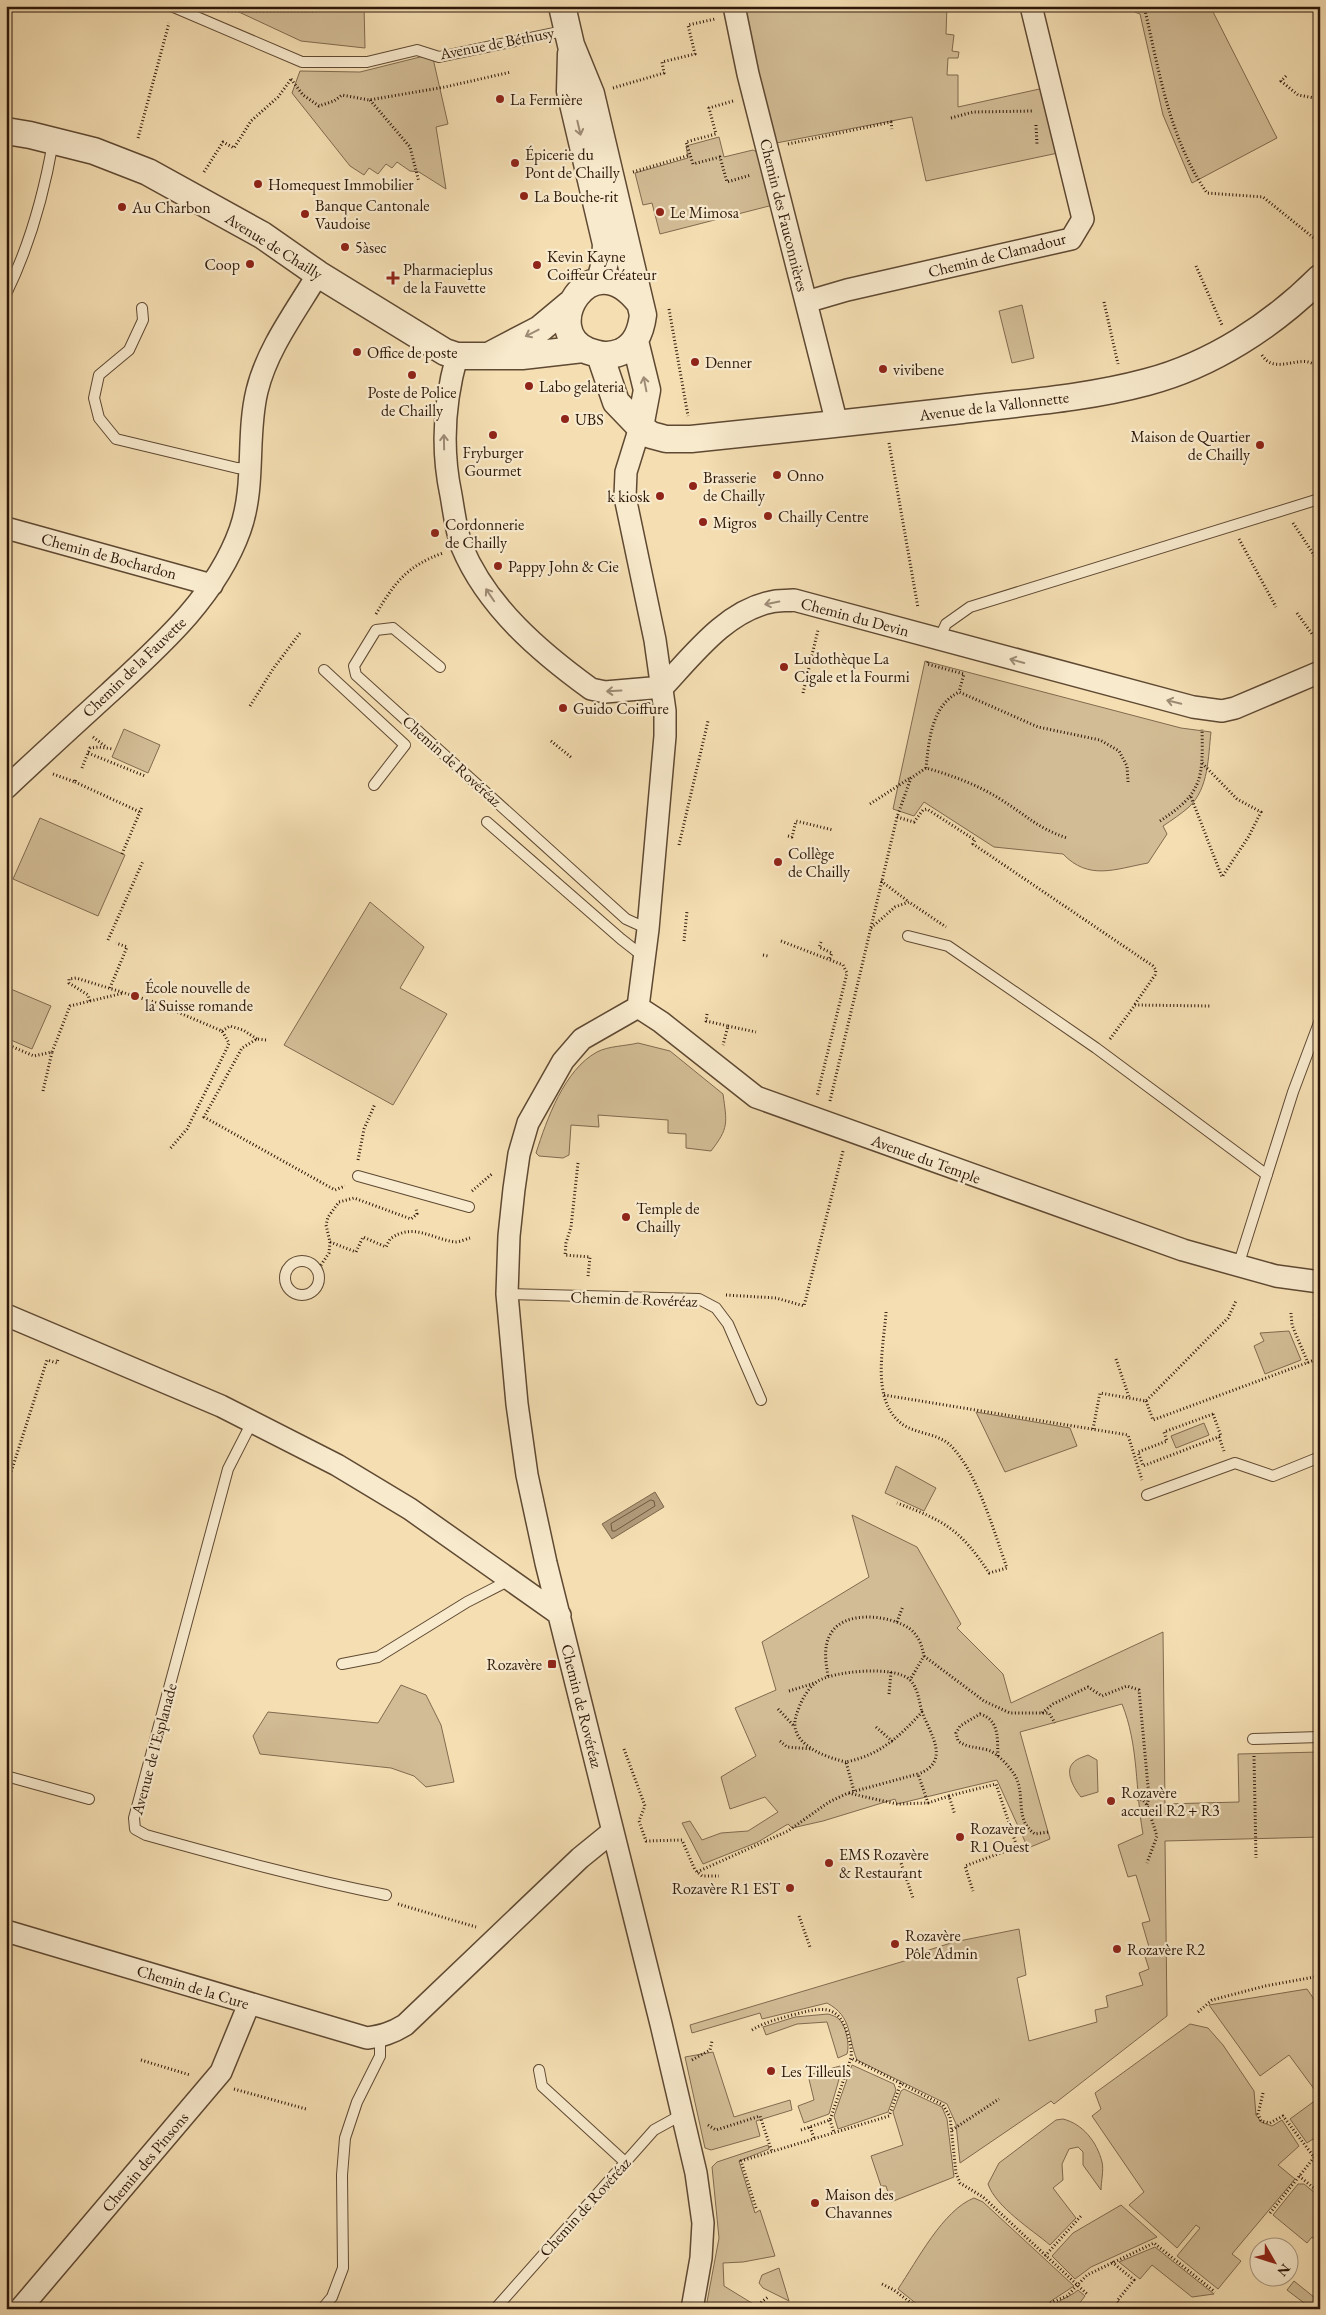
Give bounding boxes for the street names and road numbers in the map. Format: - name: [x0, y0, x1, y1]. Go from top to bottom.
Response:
- street label: Avenue de Béthusy: [437, 21, 557, 65]
- street label: Chemin des Fauconnières: [755, 136, 813, 294]
- street label: Avenue de Chailly: [220, 207, 328, 285]
- street label: Chemin de Clamadour: [926, 228, 1069, 282]
- street label: Avenue de la Vallonnette: [917, 386, 1070, 426]
- street label: Chemin de Bochardon: [39, 528, 180, 584]
- street label: Chemin du Devin: [799, 592, 912, 642]
- street label: Chemin de la Fauvette: [78, 612, 190, 722]
- street label: Chemin de Rovéréaz: [398, 711, 506, 811]
- street label: Avenue du Temple: [868, 1129, 983, 1188]
- street label: Chemin de Rovéréaz: [570, 1286, 698, 1312]
- street label: Chemin de Rovéréaz: [556, 1642, 608, 1770]
- street label: Avenue de l'Esplanade: [126, 1681, 182, 1818]
- street label: Chemin de la Cure: [134, 1960, 252, 2014]
- street label: Chemin des Pinsons: [97, 2108, 193, 2216]
- street label: Chemin de Rovéréaz: [535, 2153, 635, 2261]

